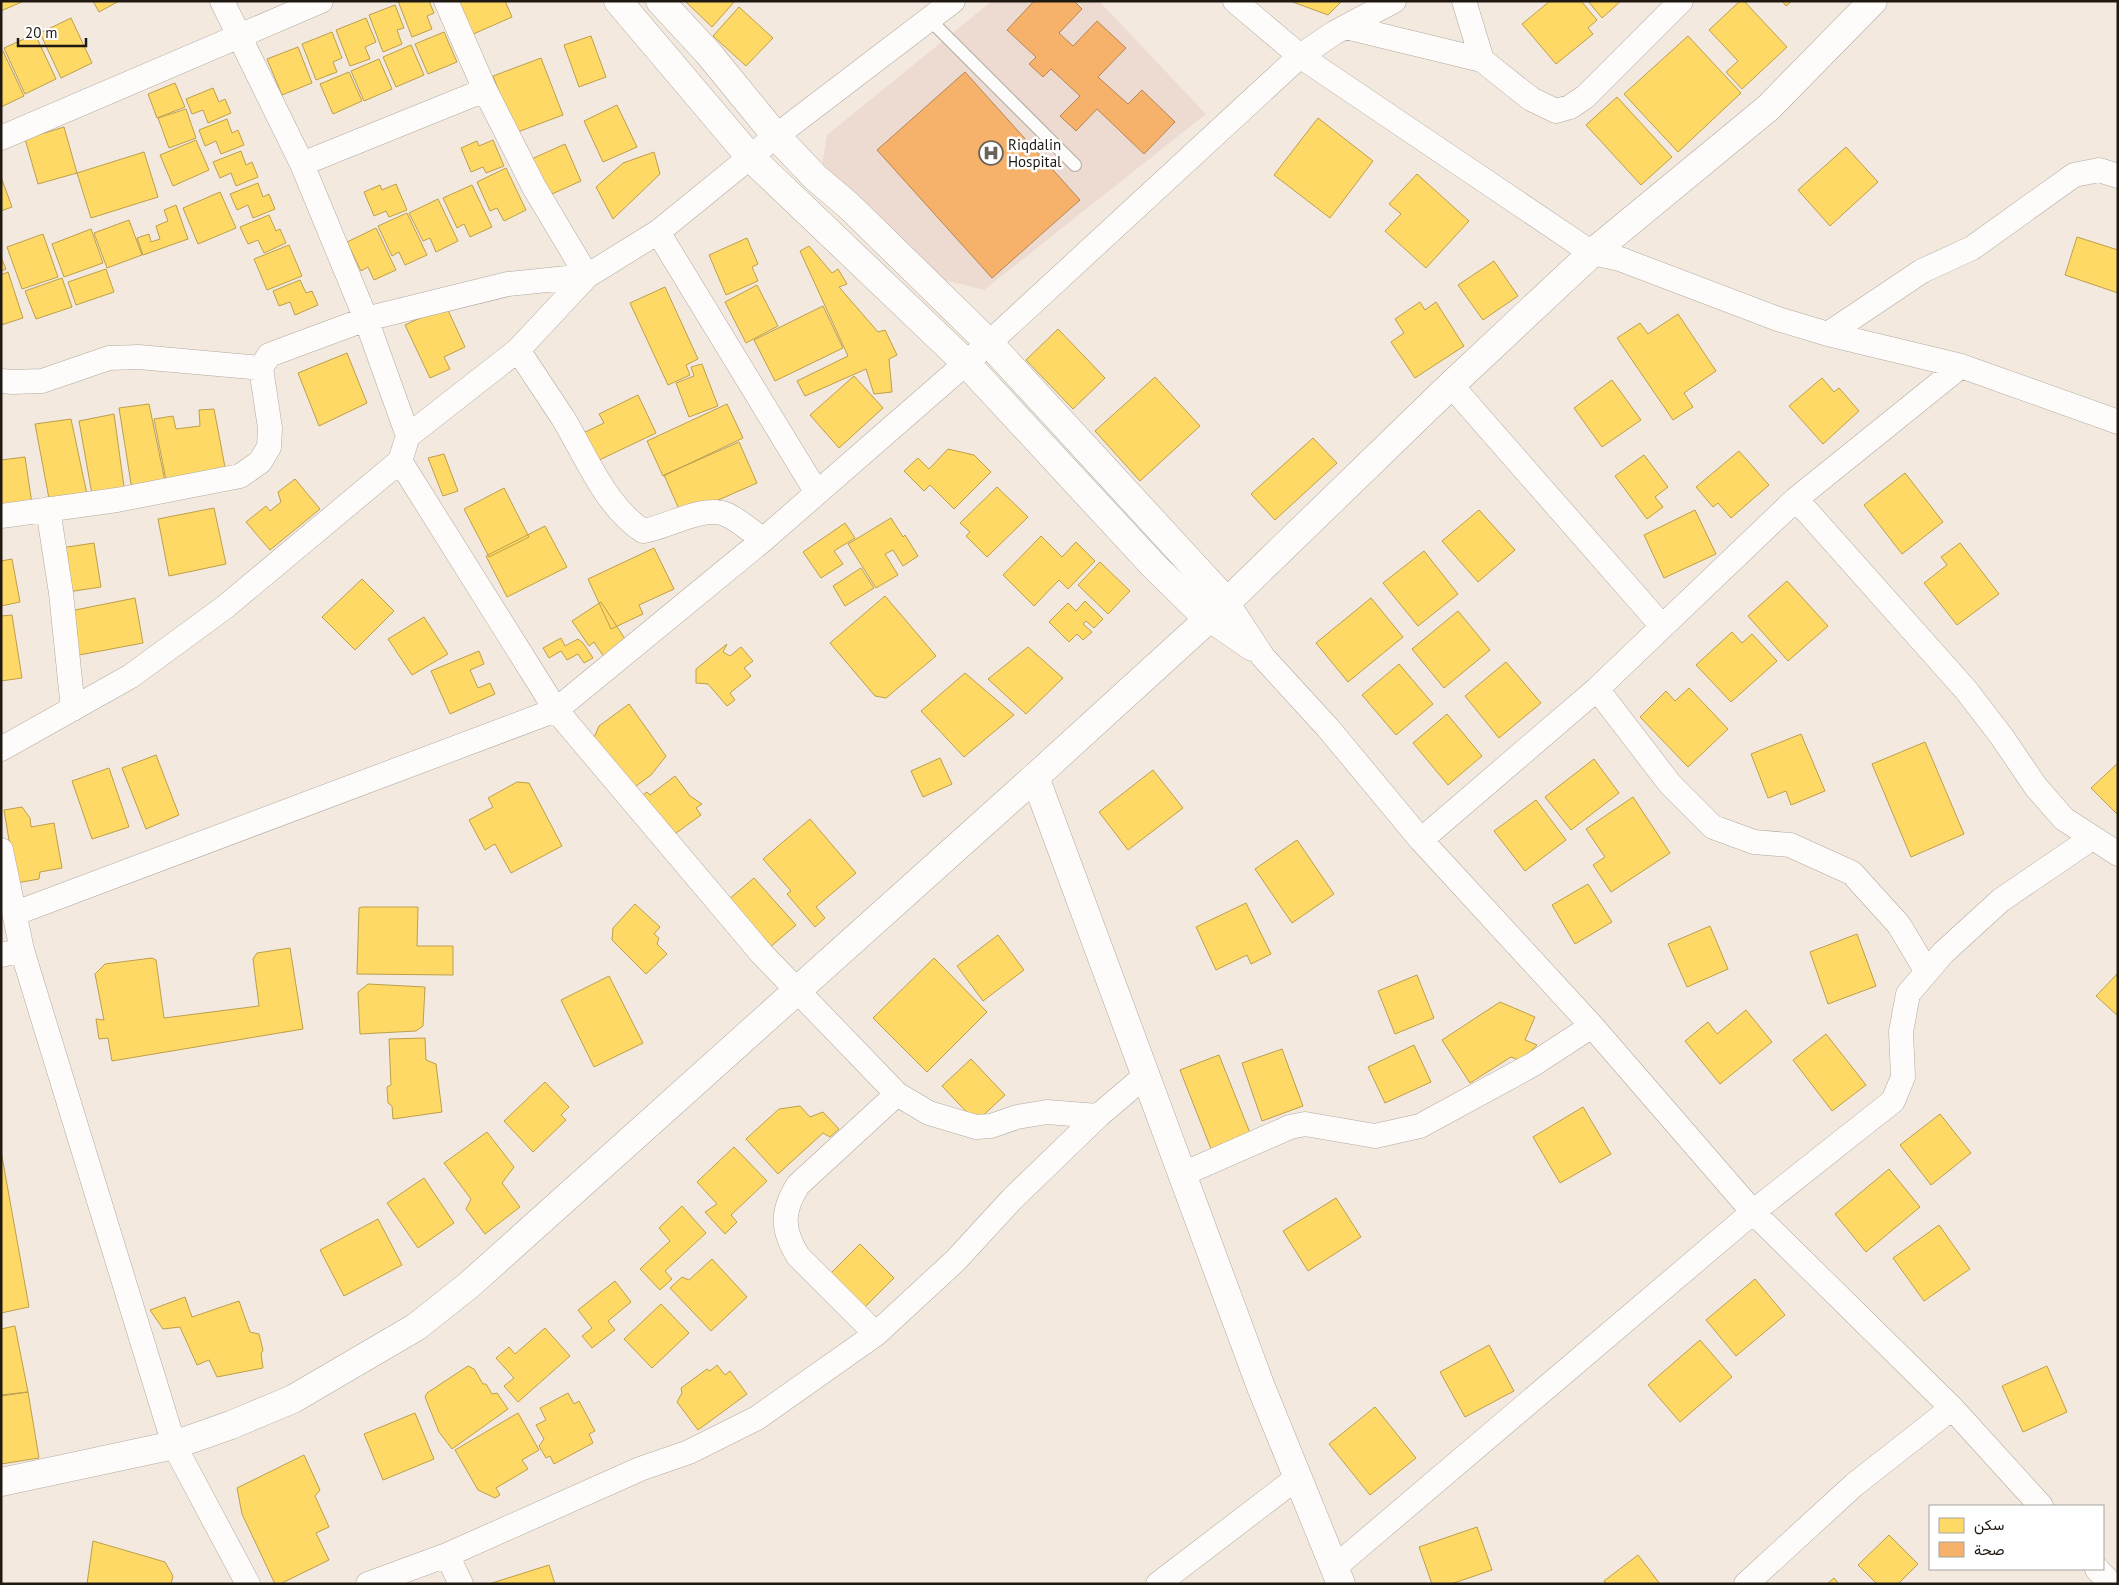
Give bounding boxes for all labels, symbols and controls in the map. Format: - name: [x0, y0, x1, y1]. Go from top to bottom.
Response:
- scale bar: [18, 15, 85, 47]
- text: 20 m: [25, 23, 58, 42]
- place label: Riqdalin Hospital: [1008, 135, 1062, 171]
- hospital icon: Riqdalin Hospital: [978, 140, 1004, 166]
- legend: [1929, 1505, 2104, 1570]
- text: سكن: [1974, 1515, 2004, 1535]
- text: صحة: [1974, 1540, 2005, 1559]

